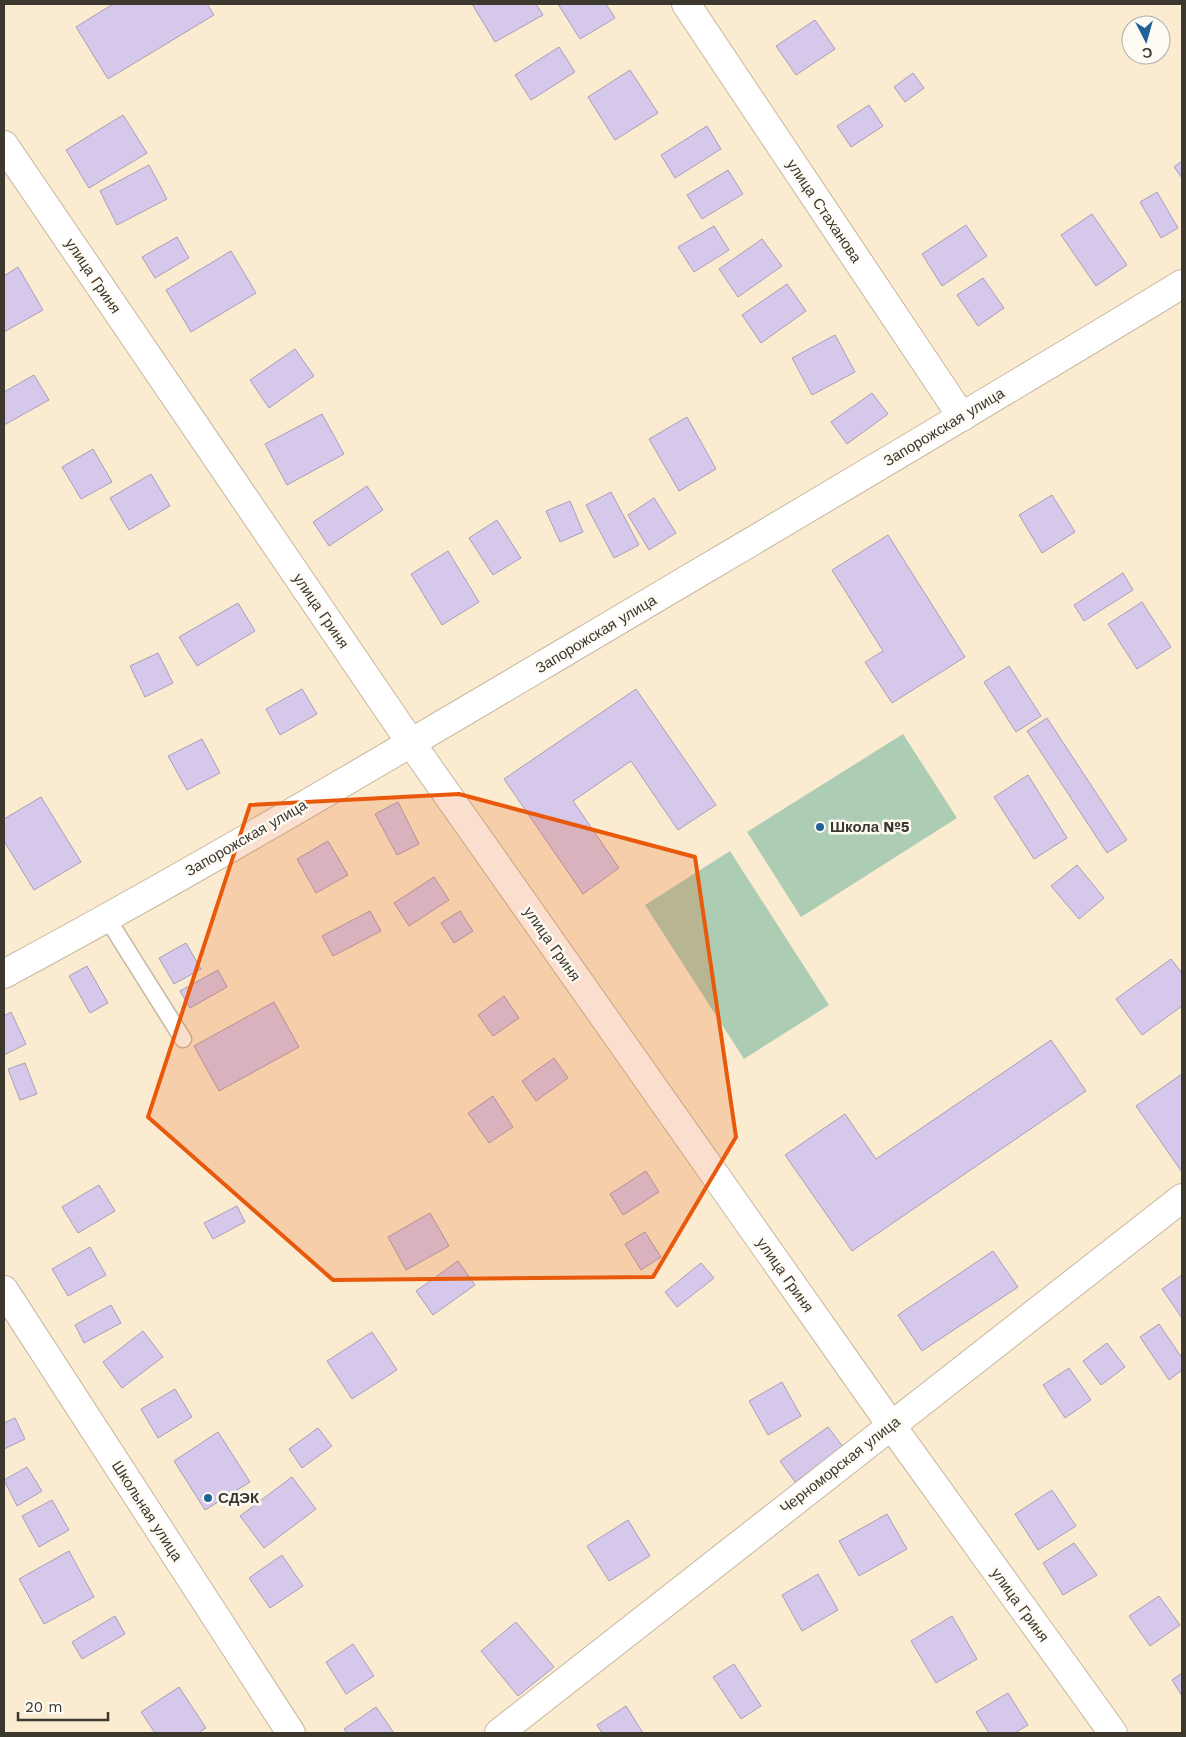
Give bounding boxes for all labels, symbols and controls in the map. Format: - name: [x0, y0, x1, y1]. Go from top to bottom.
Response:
- north arrow: [1121, 15, 1171, 65]
- text: С: [1141, 44, 1153, 61]
- street label: улица Стаханова: [783, 156, 866, 267]
- street label: улица Гриня: [61, 235, 125, 317]
- street label: Запорожская улица: [880, 384, 1008, 470]
- street label: улица Гриня: [289, 570, 353, 652]
- street label: Запорожская улица: [532, 591, 660, 677]
- street label: Запорожская улица: [182, 795, 311, 880]
- place label: Школа №5: [830, 818, 910, 836]
- marker: Школа №5: [814, 821, 826, 833]
- street label: улица Гриня: [520, 903, 584, 985]
- street label: улица Гриня: [753, 1234, 817, 1316]
- street label: Черноморская улица: [776, 1412, 904, 1518]
- street label: Школьная улица: [108, 1457, 187, 1565]
- place label: СДЭК: [218, 1489, 260, 1507]
- marker: СДЭК: [202, 1492, 214, 1504]
- street label: улица Гриня: [987, 1565, 1053, 1645]
- scale bar: [18, 1690, 108, 1722]
- text: 20 m: [25, 1698, 63, 1716]

